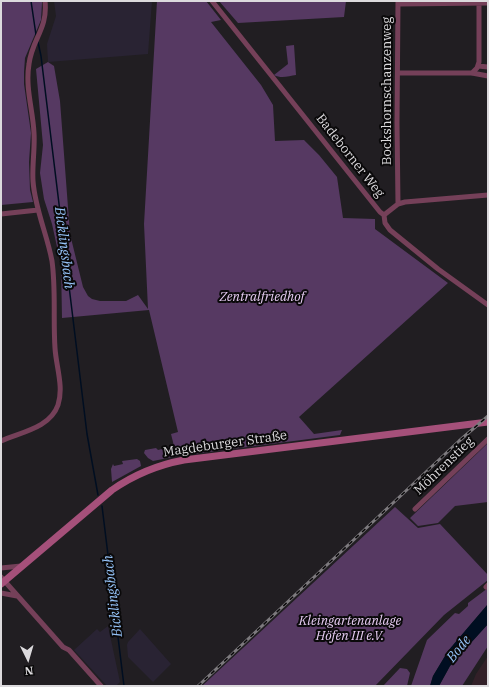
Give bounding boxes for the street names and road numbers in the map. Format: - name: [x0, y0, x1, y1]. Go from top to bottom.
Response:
- street label: Bockshornschanzenweg: [379, 17, 395, 165]
- street label: Badeborner Weg: [313, 111, 387, 201]
- street label: Magdeburger Straße: [162, 428, 288, 460]
- street label: Möhrenstieg: [411, 434, 477, 498]

